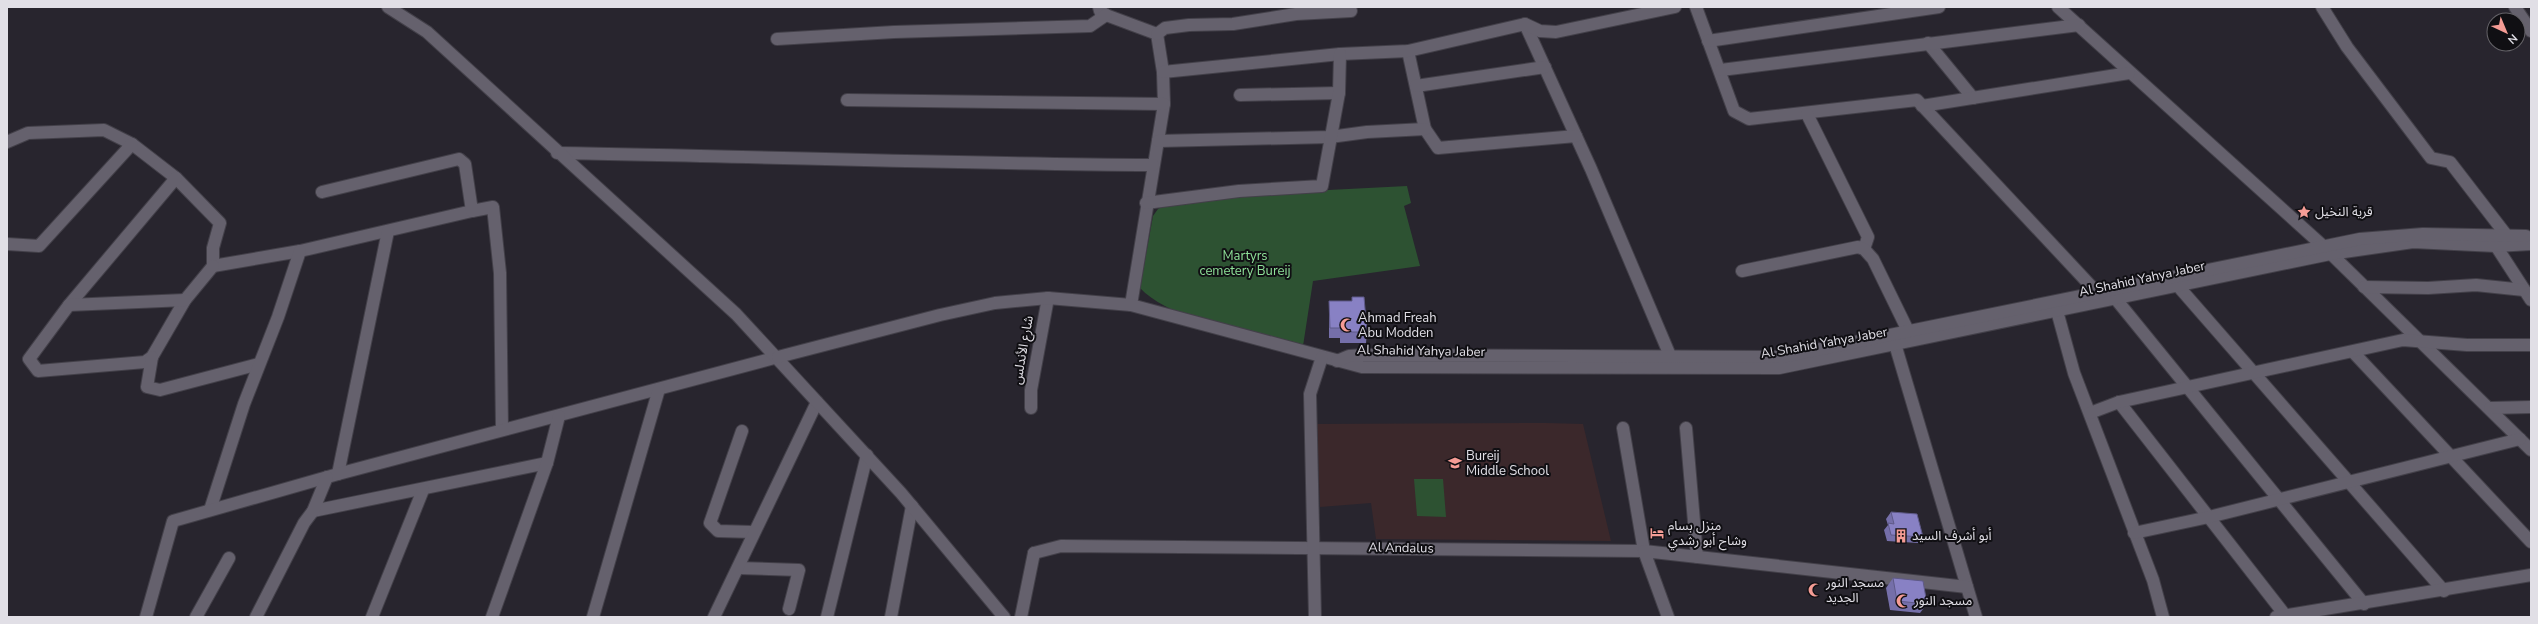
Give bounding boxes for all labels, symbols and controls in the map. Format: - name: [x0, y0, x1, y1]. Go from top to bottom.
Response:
- north arrow: [2486, 12, 2526, 52]
- text: N: [2504, 31, 2521, 47]
- place label: قرية النخيل: [2315, 203, 2373, 221]
- place icon: قرية النخيل: [2296, 204, 2312, 220]
- park label: Martyrs cemetery Bureij: [1200, 247, 1290, 280]
- street label: Al Shahid Yahya Jaber: [2077, 257, 2207, 301]
- place label: Ahmad Freah Abu Modden: [1358, 309, 1437, 342]
- street label: شارع الأندلس: [1008, 314, 1039, 386]
- mosque icon: Ahmad Freah Abu Modden: [1339, 317, 1355, 333]
- street label: Al Shahid Yahya Jaber: [1759, 323, 1889, 363]
- street label: Al Shahid Yahya Jaber: [1357, 341, 1486, 361]
- place label: Bureij Middle School: [1466, 447, 1549, 480]
- school or university icon: Bureij Middle School: [1447, 455, 1463, 471]
- place label: منزل بسام وشاح أبو رشدي: [1668, 517, 1747, 551]
- hotel icon: منزل بسام وشاح أبو رشدي: [1649, 525, 1665, 541]
- place label: أبو أشرف السيد: [1912, 527, 1991, 545]
- building icon: أبو أشرف السيد: [1893, 528, 1909, 544]
- street label: Al Andalus: [1368, 538, 1434, 558]
- place label: مسجد النور الجديد: [1825, 574, 1884, 607]
- mosque icon: مسجد النور الجديد: [1807, 582, 1823, 598]
- place label: مسجد النور: [1913, 592, 1972, 610]
- mosque icon: مسجد النور: [1895, 593, 1911, 609]

